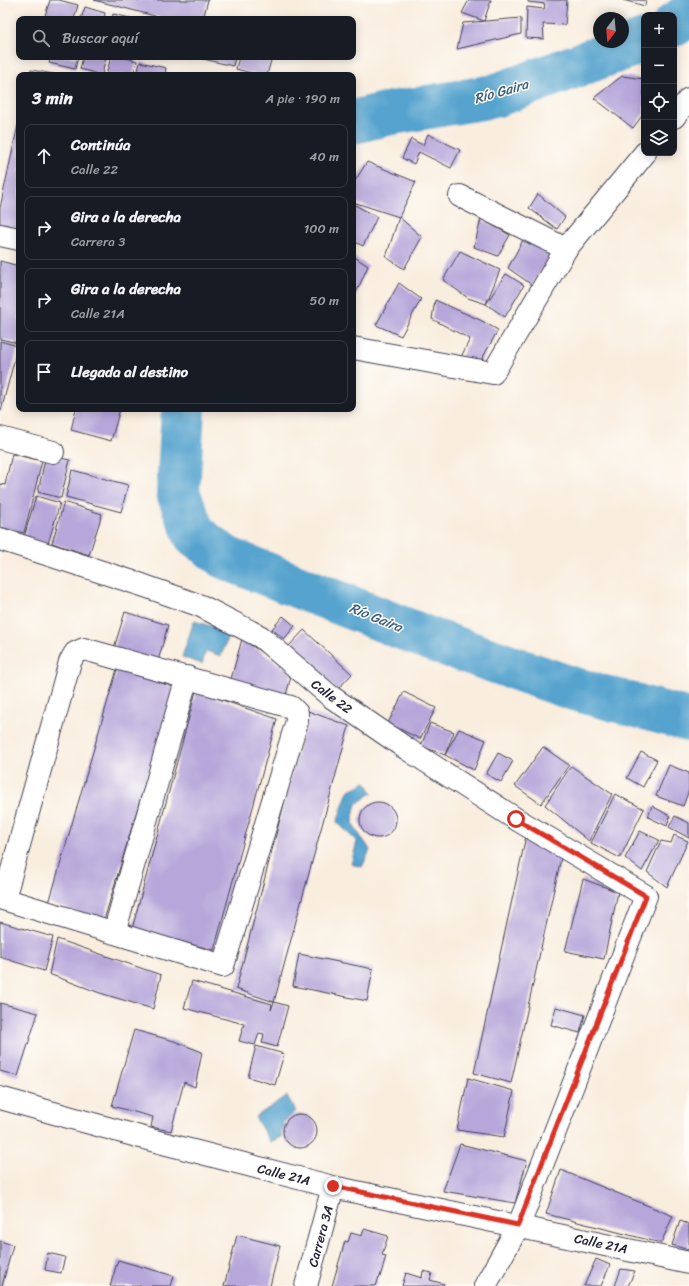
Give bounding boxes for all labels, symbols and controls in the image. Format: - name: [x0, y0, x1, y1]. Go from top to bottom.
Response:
- north arrow: [593, 12, 629, 48]
- map controls: [641, 12, 677, 156]
- button: +: [641, 12, 677, 48]
- search box: [16, 16, 356, 60]
- text: Buscar aquí: [62, 25, 139, 51]
- icon: search: [30, 27, 52, 49]
- button: −: [641, 48, 677, 84]
- water label: Río Gaira: [471, 72, 532, 111]
- text: 3 min: [32, 83, 73, 113]
- button: locate: [641, 84, 677, 120]
- text: A pie · 190 m: [266, 87, 340, 110]
- button: layers: [641, 120, 677, 156]
- text: Continúa: [71, 132, 130, 158]
- icon: ahead: [33, 145, 55, 167]
- text: 40 m: [309, 145, 339, 168]
- text: Calle 22: [71, 158, 118, 181]
- text: Gira a la derecha: [71, 204, 181, 230]
- icon: right: [33, 217, 55, 239]
- text: 100 m: [304, 217, 339, 240]
- text: Carrera 3: [71, 230, 125, 253]
- text: Gira a la derecha: [71, 276, 181, 302]
- icon: right: [33, 289, 55, 311]
- text: 50 m: [309, 289, 339, 312]
- text: Calle 21A: [71, 302, 125, 325]
- text: Llegada al destino: [71, 359, 188, 385]
- icon: arrive: [33, 361, 55, 383]
- water label: Río Gaira: [345, 595, 407, 640]
- street label: Calle 22: [306, 673, 358, 720]
- route start: [507, 810, 525, 828]
- street label: Calle 21A: [255, 1157, 313, 1192]
- route end: [324, 1177, 342, 1195]
- street label: Carrera 3A: [301, 1203, 340, 1269]
- street label: Calle 21A: [572, 1227, 630, 1260]

